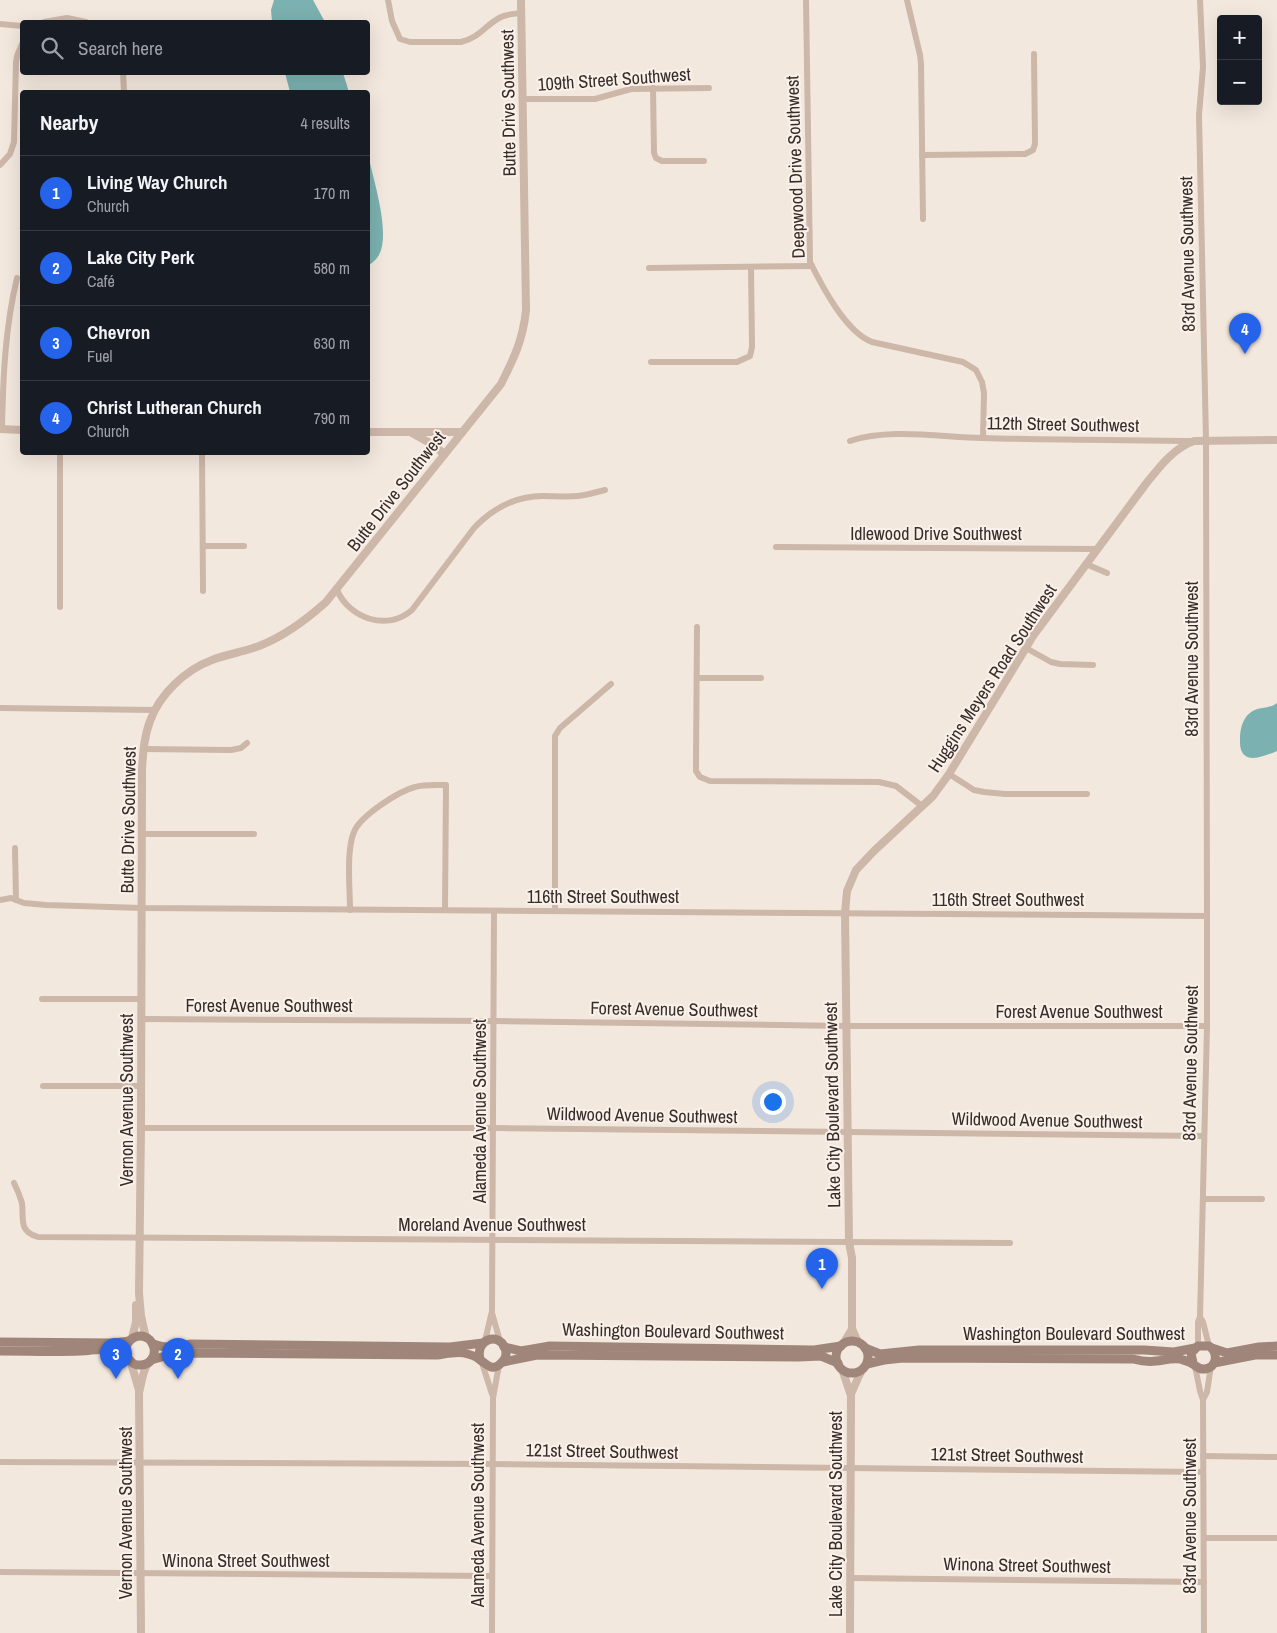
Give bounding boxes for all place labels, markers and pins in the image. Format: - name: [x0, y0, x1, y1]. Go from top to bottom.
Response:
- pin: 4: [1229, 313, 1261, 354]
- pin: 1: [806, 1248, 838, 1289]
- pin: 3: [100, 1338, 132, 1379]
- pin: 2: [162, 1338, 194, 1379]

